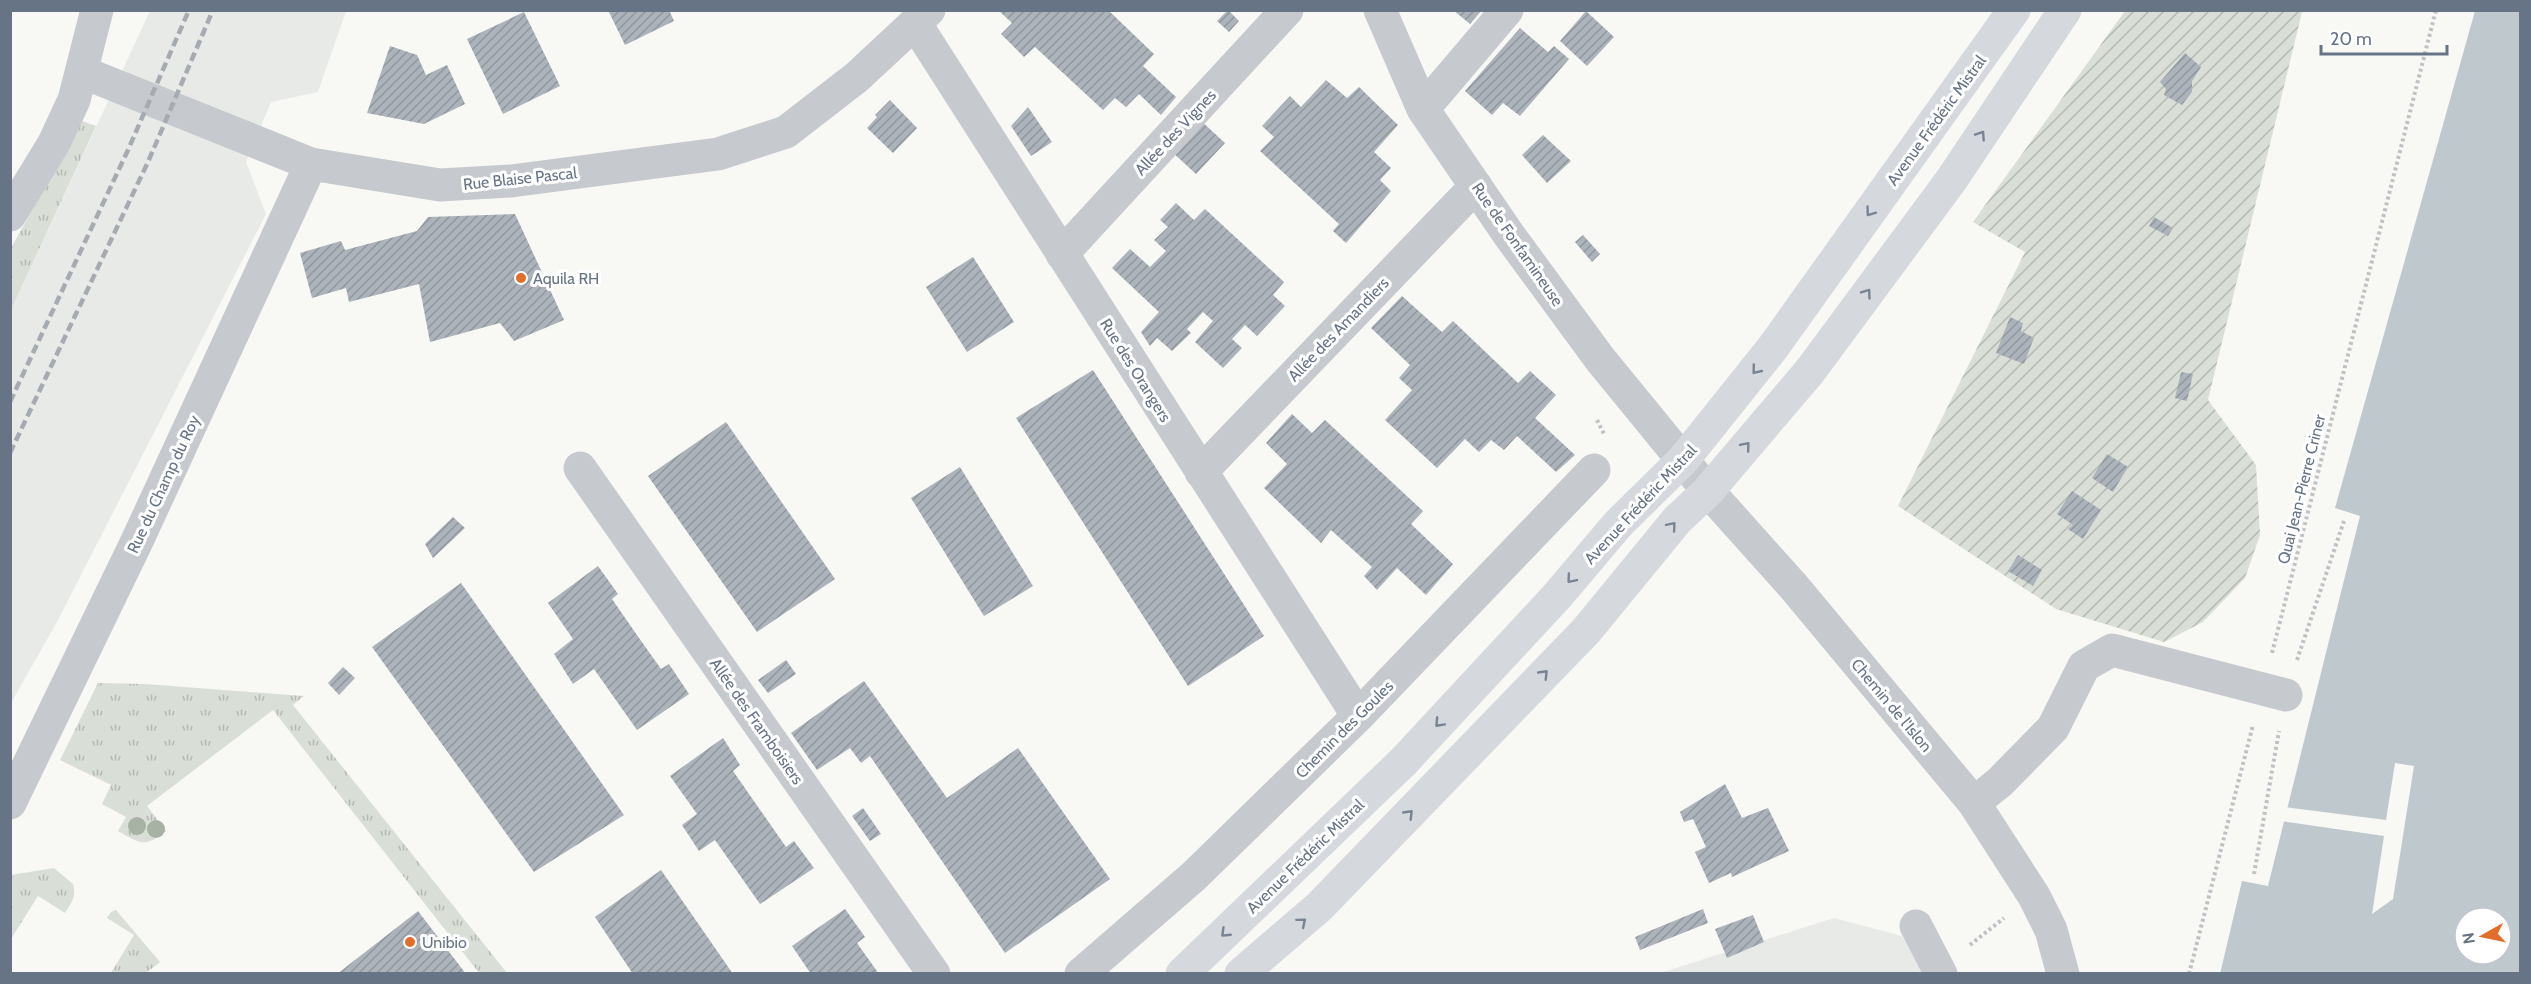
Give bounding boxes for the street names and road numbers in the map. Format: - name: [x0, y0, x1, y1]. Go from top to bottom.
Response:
- street label: Avenue Frédéric Mistral: [1883, 51, 1990, 189]
- street label: Allée des Vignes: [1131, 85, 1220, 179]
- street label: Rue Blaise Pascal: [462, 163, 578, 194]
- street label: Rue de Fonfamineuse: [1468, 179, 1567, 310]
- street label: Allée des Amandiers: [1284, 273, 1393, 385]
- street label: Rue des Orangers: [1096, 315, 1175, 426]
- street label: Quai Jean-Pierre Criner: [2274, 411, 2329, 566]
- street label: Rue du Champ du Roy: [123, 412, 204, 556]
- street label: Avenue Frédéric Mistral: [1580, 441, 1701, 568]
- street label: Allée des Framboisiers: [706, 654, 808, 788]
- street label: Chemin de l'Islon: [1847, 655, 1936, 756]
- street label: Chemin des Goules: [1292, 676, 1397, 782]
- street label: Avenue Frédéric Mistral: [1243, 795, 1368, 917]

